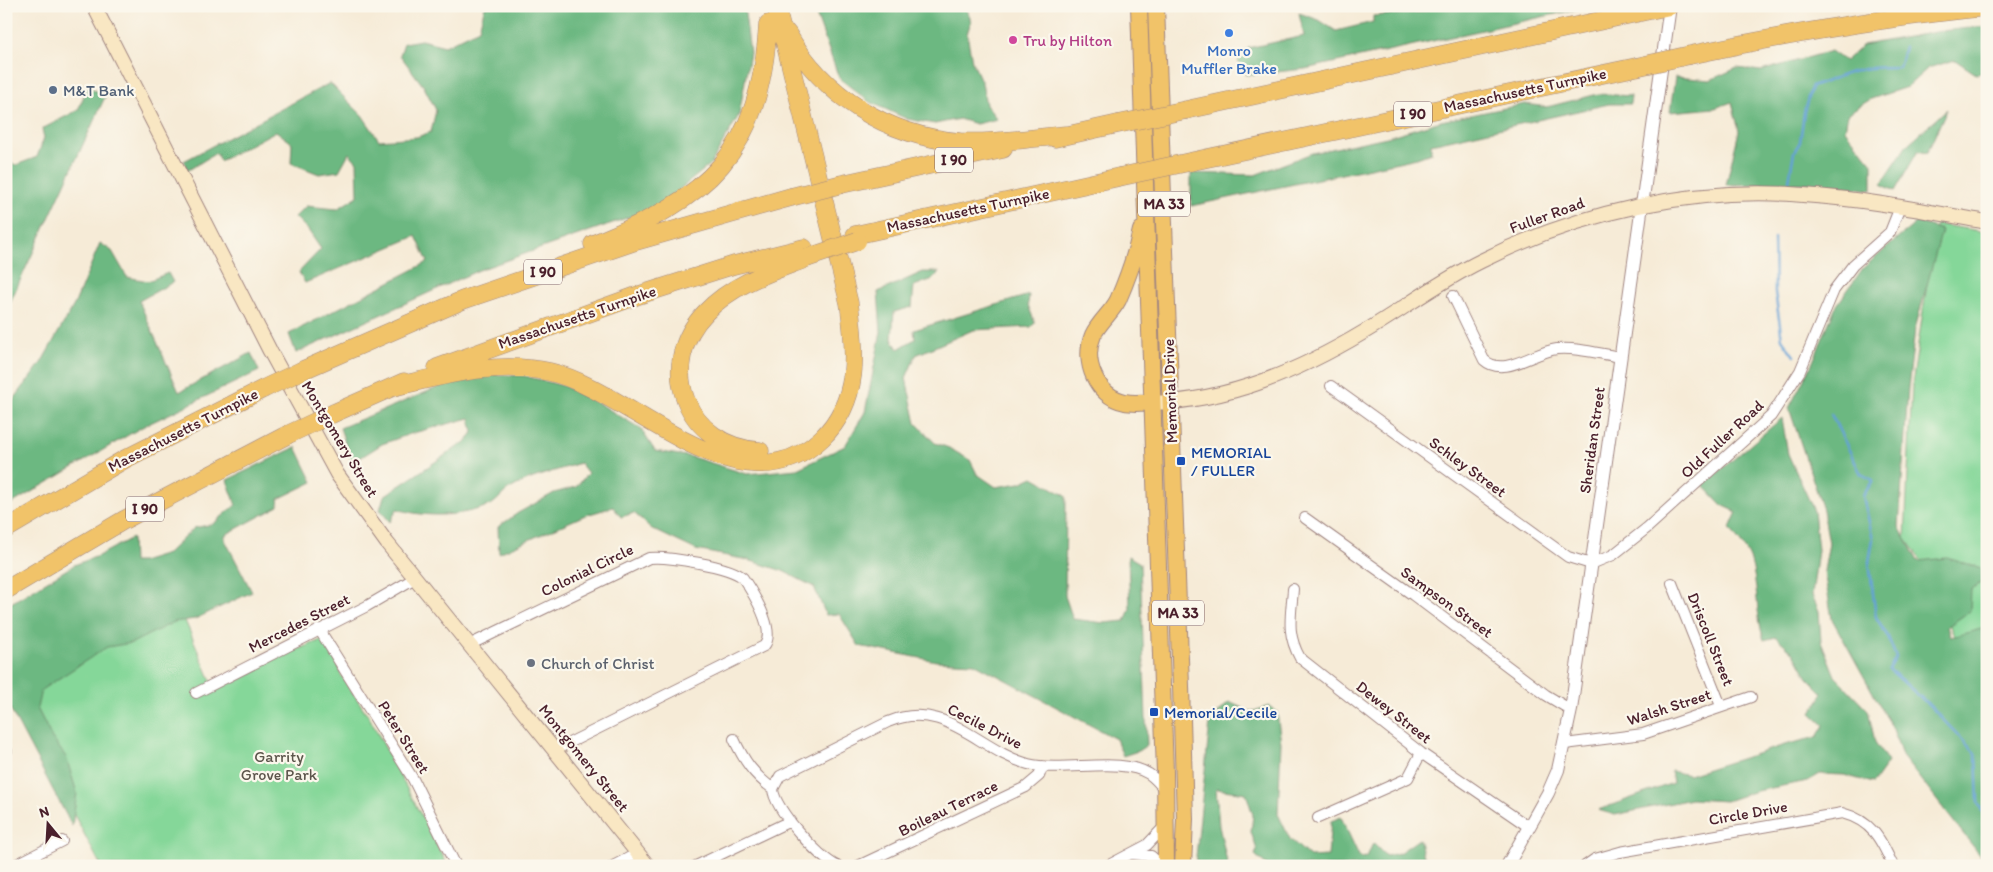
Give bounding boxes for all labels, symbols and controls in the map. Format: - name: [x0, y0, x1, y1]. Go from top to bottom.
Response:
- marker: Monro Muffler Brake: [1223, 27, 1235, 39]
- place label: Tru by Hilton: [1023, 31, 1112, 50]
- marker: Tru by Hilton: [1007, 34, 1019, 46]
- place label: Monro Muffler Brake: [1181, 41, 1277, 78]
- street label: Massachusetts Turnpike: [1442, 63, 1608, 117]
- place label: M&T Bank: [63, 81, 135, 100]
- marker: M&T Bank: [47, 84, 59, 96]
- road number: I 90: [1394, 102, 1432, 126]
- road number: I 90: [935, 148, 973, 172]
- street label: Massachusetts Turnpike: [885, 183, 1051, 237]
- road number: MA 33: [1138, 192, 1190, 216]
- street label: Fuller Road: [1507, 193, 1587, 237]
- road number: I 90: [524, 260, 562, 284]
- street label: Massachusetts Turnpike: [495, 281, 659, 353]
- street label: Memorial Drive: [1159, 338, 1181, 444]
- street label: Montgomery Street: [298, 377, 382, 501]
- street label: Massachusetts Turnpike: [105, 384, 261, 476]
- street label: Sheridan Street: [1575, 385, 1609, 495]
- street label: Old Fuller Road: [1677, 396, 1768, 482]
- street label: Schley Street: [1426, 433, 1510, 501]
- place label: MEMORIAL / FULLER: [1191, 443, 1271, 480]
- marker: MEMORIAL / FULLER: [1175, 455, 1187, 467]
- road number: I 90: [126, 496, 164, 522]
- street label: Colonial Circle: [538, 539, 637, 601]
- street label: Sampson Street: [1397, 562, 1497, 642]
- street label: Mercedes Street: [245, 589, 353, 657]
- street label: Driscoll Street: [1684, 590, 1738, 688]
- road number: MA 33: [1152, 600, 1204, 626]
- place label: Church of Christ: [541, 654, 655, 673]
- marker: Church of Christ: [525, 657, 537, 669]
- street label: Dewey Street: [1352, 677, 1436, 747]
- street label: Walsh Street: [1624, 684, 1714, 730]
- street label: Peter Street: [374, 697, 434, 777]
- street label: Cecile Drive: [944, 699, 1026, 753]
- street label: Montgomery Street: [535, 700, 633, 816]
- place label: Memorial/Cecile: [1164, 703, 1278, 722]
- marker: Memorial/Cecile: [1148, 706, 1160, 718]
- park label: Garrity Grove Park: [241, 747, 318, 784]
- street label: Boileau Terrace: [895, 776, 1001, 840]
- street label: Circle Drive: [1707, 797, 1789, 829]
- north arrow: [22, 800, 72, 850]
- text: N: [37, 803, 51, 822]

